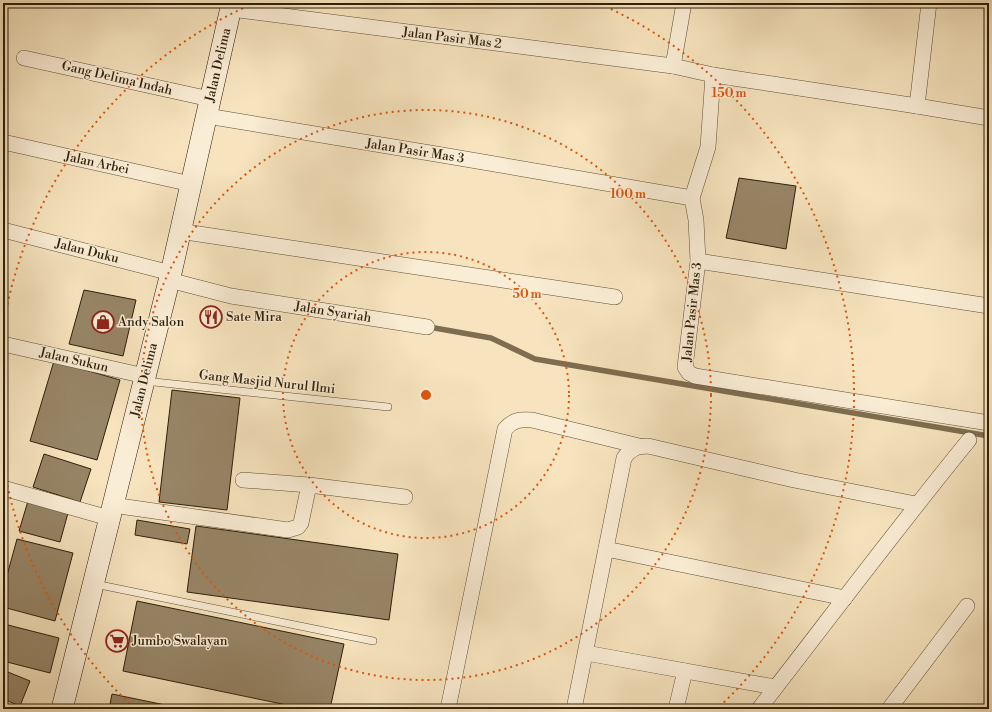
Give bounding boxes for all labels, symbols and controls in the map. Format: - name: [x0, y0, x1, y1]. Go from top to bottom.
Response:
- street label: Jalan Pasir Mas 2: [400, 24, 503, 52]
- street label: Jalan Delima: [201, 26, 234, 105]
- street label: Gang Delima Indah: [60, 57, 174, 99]
- text: 150 m: [712, 86, 746, 101]
- street label: Jalan Pasir Mas 3: [364, 135, 465, 167]
- street label: Jalan Arbei: [62, 148, 131, 178]
- text: 100 m: [610, 187, 646, 202]
- street label: Jalan Duku: [53, 235, 121, 267]
- street label: Jalan Pasir Mas 3: [679, 262, 705, 363]
- text: 50 m: [512, 287, 542, 302]
- street label: Jalan Syariah: [292, 298, 373, 326]
- restaurant icon: Sate Mira: [198, 304, 224, 330]
- shop icon: Andy Salon: [90, 309, 116, 335]
- place label: Sate Mira: [226, 309, 282, 325]
- place label: Andy Salon: [117, 314, 184, 330]
- street label: Jalan Delima: [127, 341, 161, 420]
- street label: Jalan Sukun: [37, 344, 110, 376]
- street label: Gang Masjid Nurul Ilmi: [198, 367, 336, 397]
- centre of rings: [419, 388, 433, 402]
- supermarket icon: Jumbo Swalayan: [104, 628, 130, 654]
- place label: Jumbo Swalayan: [131, 633, 228, 649]

